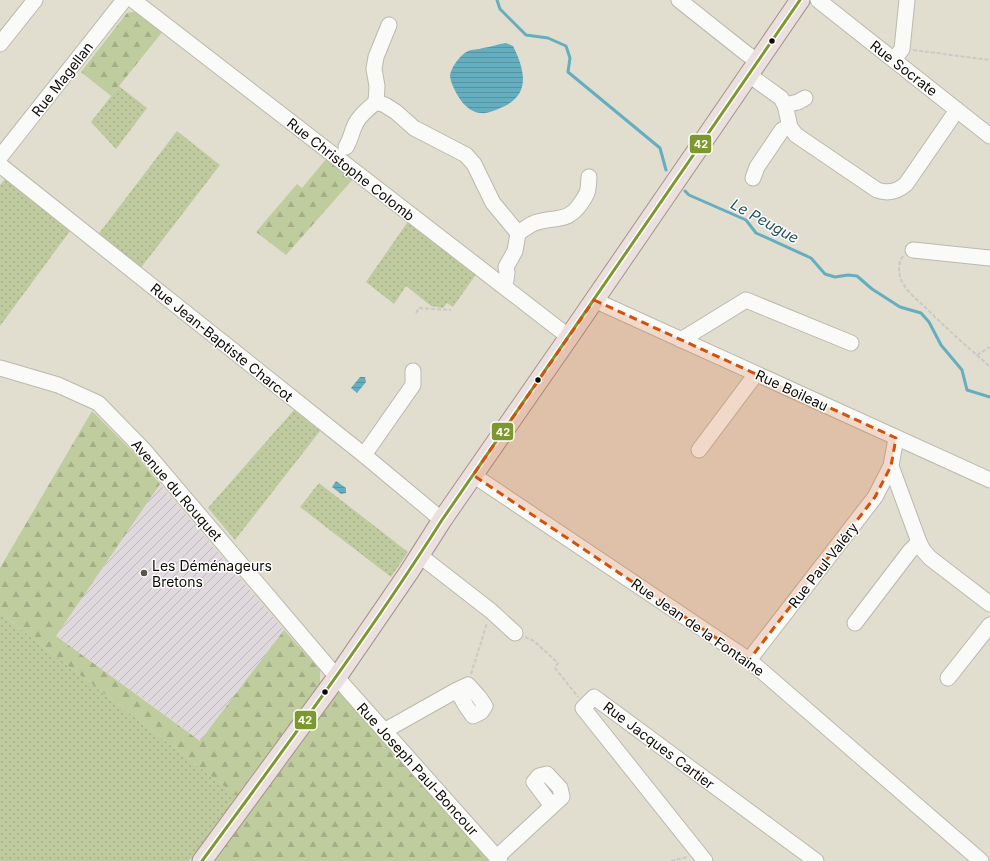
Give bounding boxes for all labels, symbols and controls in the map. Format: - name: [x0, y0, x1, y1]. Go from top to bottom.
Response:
- unlabelled marker: [767, 36, 777, 46]
- street label: Rue Socrate: [867, 37, 941, 99]
- street label: Rue Magellan: [28, 38, 96, 120]
- street label: Rue Christophe Colomb: [284, 114, 418, 224]
- line badge: 42: [689, 134, 712, 154]
- text: 42: [694, 137, 708, 151]
- water label: Le Peugue: [728, 194, 802, 248]
- street label: Rue Jean-Baptiste Charcot: [147, 279, 297, 405]
- street label: Rue Boileau: [753, 366, 831, 414]
- unlabelled marker: [533, 375, 543, 385]
- line badge: 42: [491, 422, 514, 441]
- text: 42: [496, 425, 510, 439]
- street label: Avenue du Rouquet: [128, 436, 226, 545]
- street label: Rue Paul Valéry: [784, 519, 862, 611]
- place label: Les Déménageurs Bretons: [152, 557, 272, 590]
- marker: Les Déménageurs Bretons: [139, 568, 149, 578]
- street label: Rue Jean de la Fontaine: [628, 575, 768, 679]
- unlabelled marker: [320, 687, 330, 697]
- street label: Rue Jacques Cartier: [600, 698, 718, 792]
- street label: Rue Joseph Paul-Boncour: [354, 699, 482, 839]
- line badge: 42: [294, 710, 317, 730]
- text: 42: [298, 713, 312, 727]

